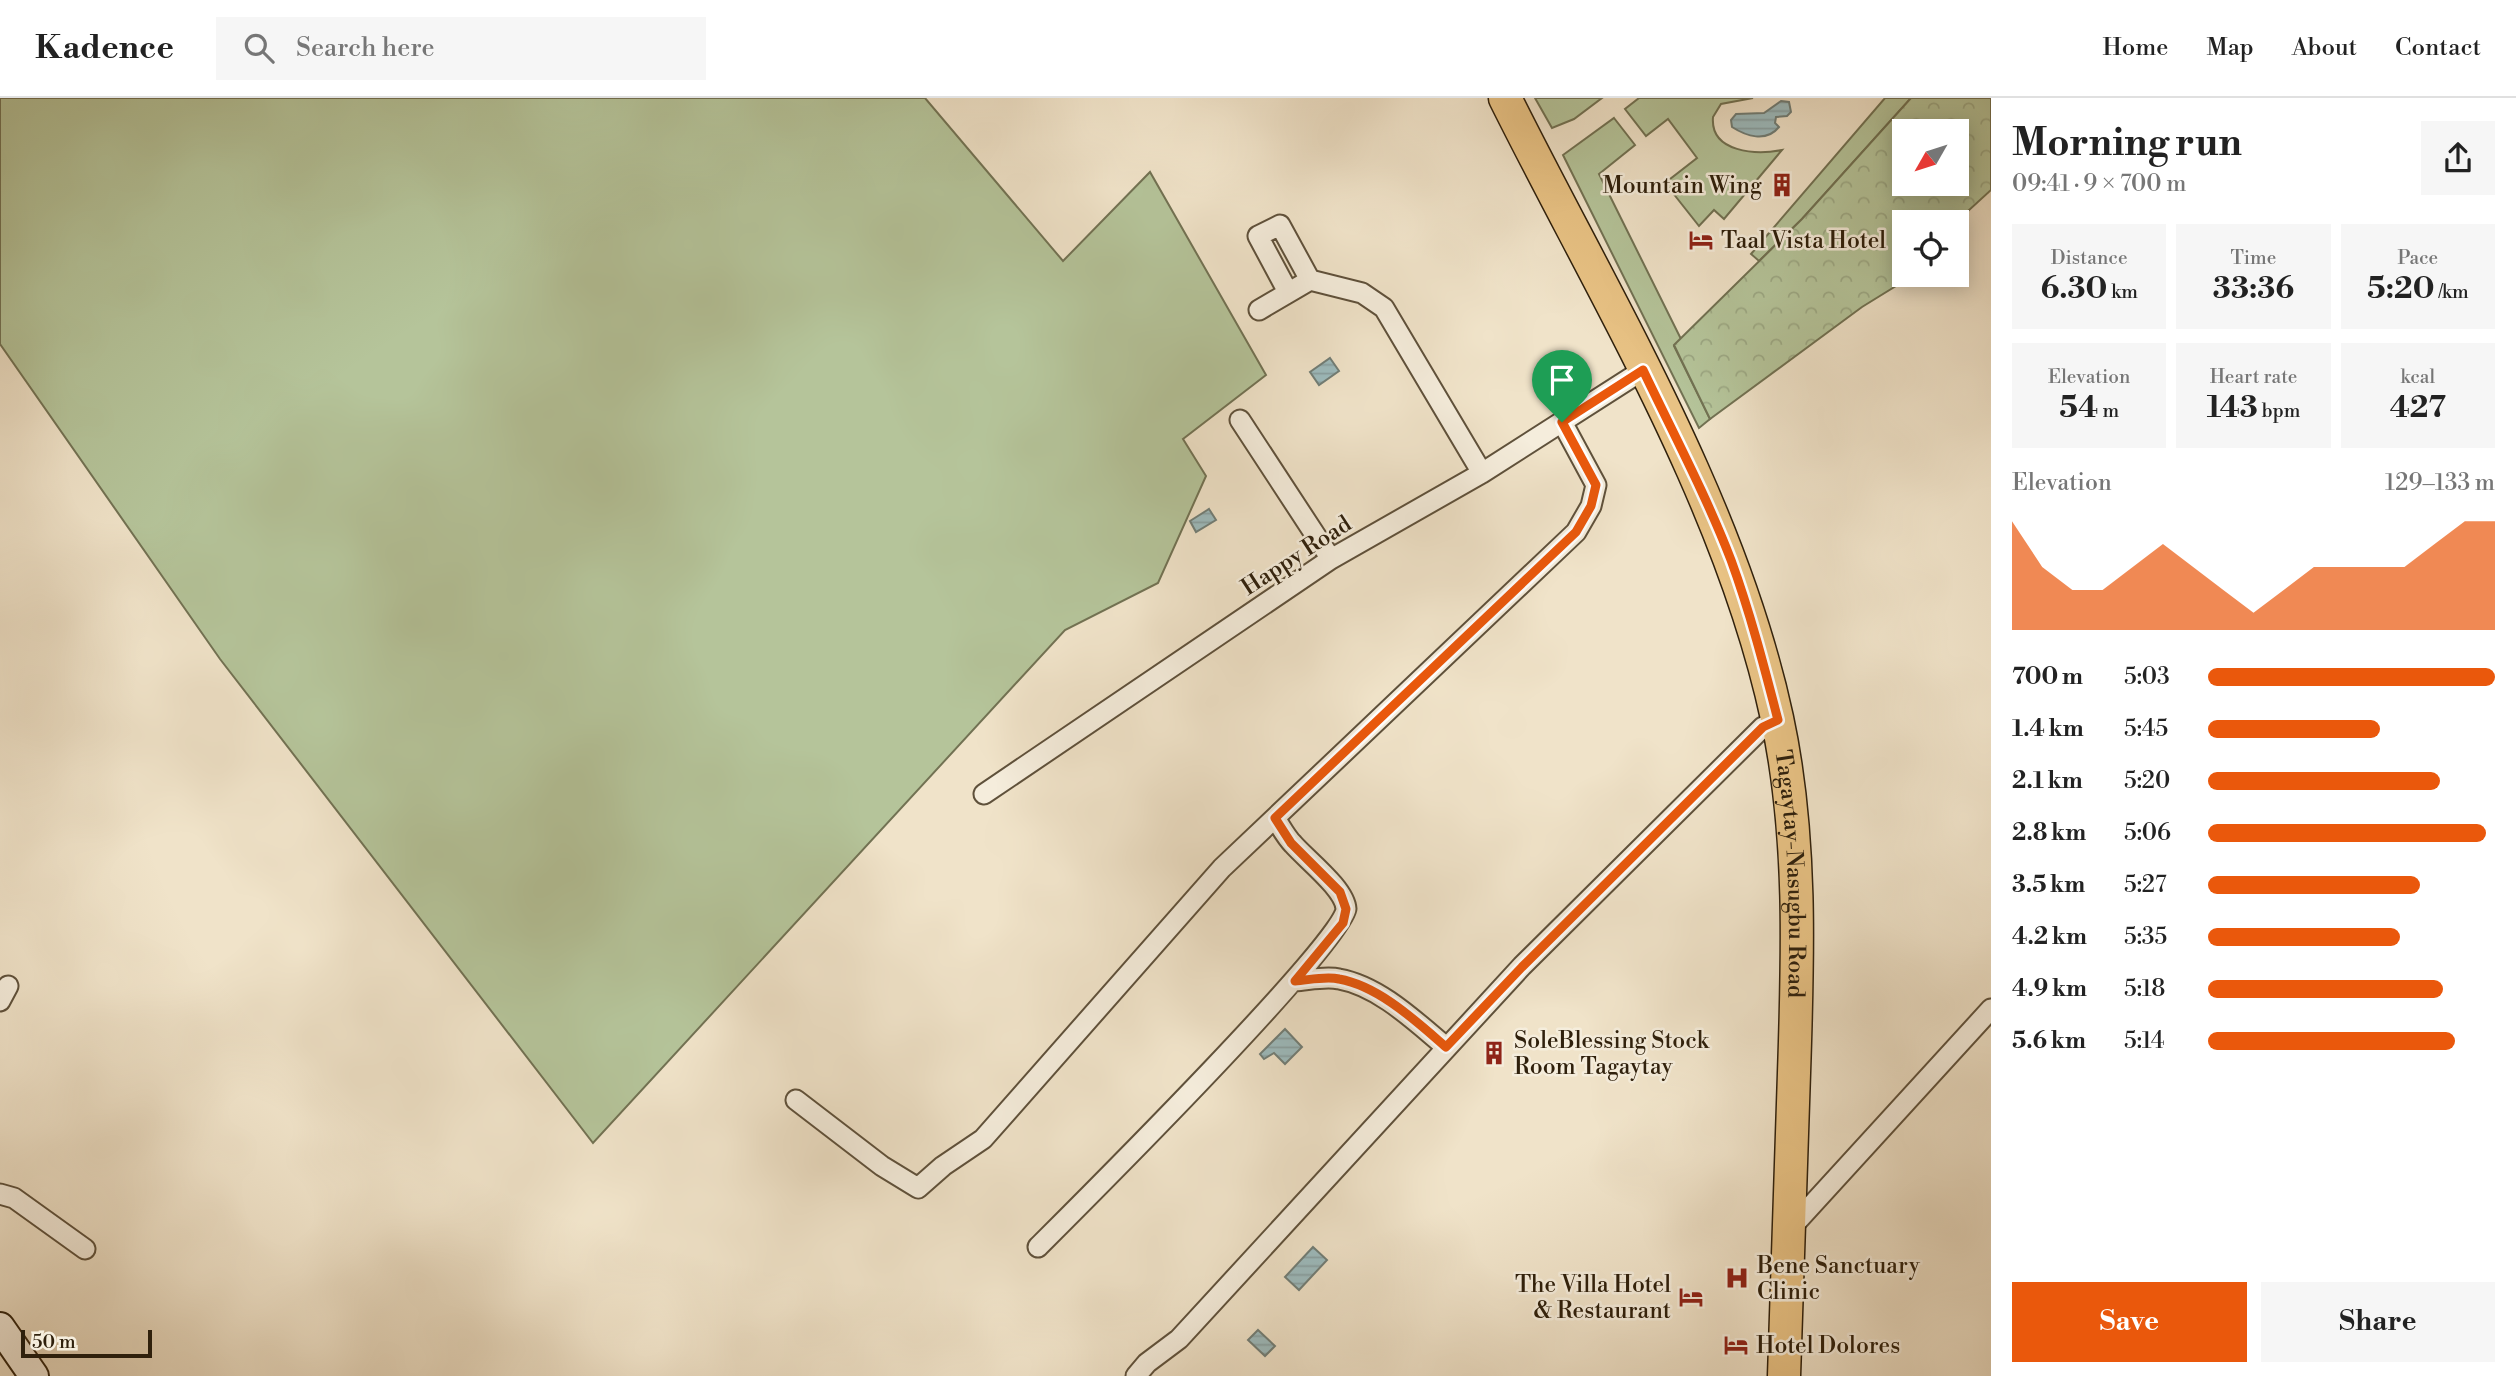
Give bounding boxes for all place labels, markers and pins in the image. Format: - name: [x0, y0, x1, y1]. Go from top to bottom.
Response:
- building icon: Mountain Wing: [1768, 171, 1796, 199]
- place label: Mountain Wing: [1602, 172, 1762, 200]
- hotel icon: Taal Vista Hotel: [1687, 226, 1715, 254]
- place label: Taal Vista Hotel: [1721, 227, 1886, 255]
- pin: [1532, 350, 1592, 422]
- place label: SoleBlessing Stock Room Tagaytay: [1514, 1027, 1710, 1081]
- building icon: SoleBlessing Stock Room Tagaytay: [1480, 1039, 1508, 1067]
- place label: Bene Sanctuary Clinic: [1756, 1252, 1921, 1306]
- hospital icon: Bene Sanctuary Clinic: [1723, 1264, 1751, 1292]
- place label: The Villa Hotel & Restaurant: [1515, 1271, 1671, 1325]
- hotel icon: The Villa Hotel & Restaurant: [1677, 1283, 1705, 1311]
- hotel icon: Hotel Dolores: [1722, 1331, 1750, 1359]
- place label: Hotel Dolores: [1756, 1332, 1900, 1360]

